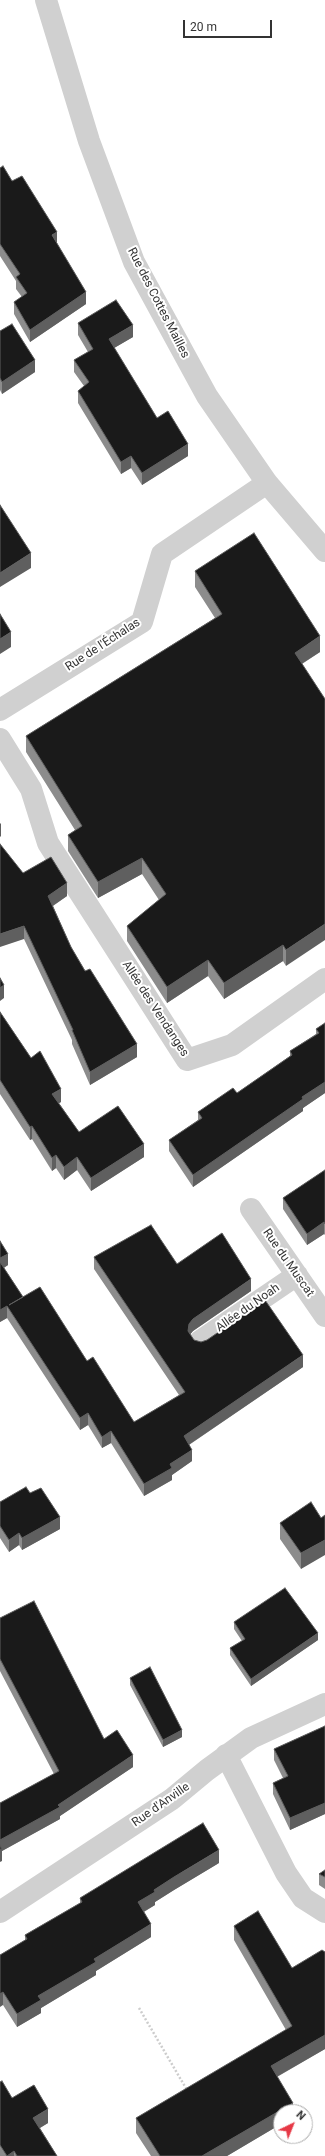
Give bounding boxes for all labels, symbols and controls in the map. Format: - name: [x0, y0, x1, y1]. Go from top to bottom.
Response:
- scale bar: [185, 12, 274, 38]
- text: 20 m: [190, 20, 217, 34]
- street label: Rue des Cottes Mailles: [124, 245, 192, 361]
- street label: Rue de l'Échalas: [63, 615, 143, 675]
- street label: Allée des Vendanges: [119, 958, 191, 1060]
- street label: Rue du Muscat: [259, 1226, 317, 1300]
- street label: Allée du Noah: [213, 1281, 283, 1335]
- street label: Rue d'Anville: [129, 1780, 193, 1830]
- north arrow: [273, 2104, 313, 2144]
- text: N: [294, 2108, 308, 2123]

